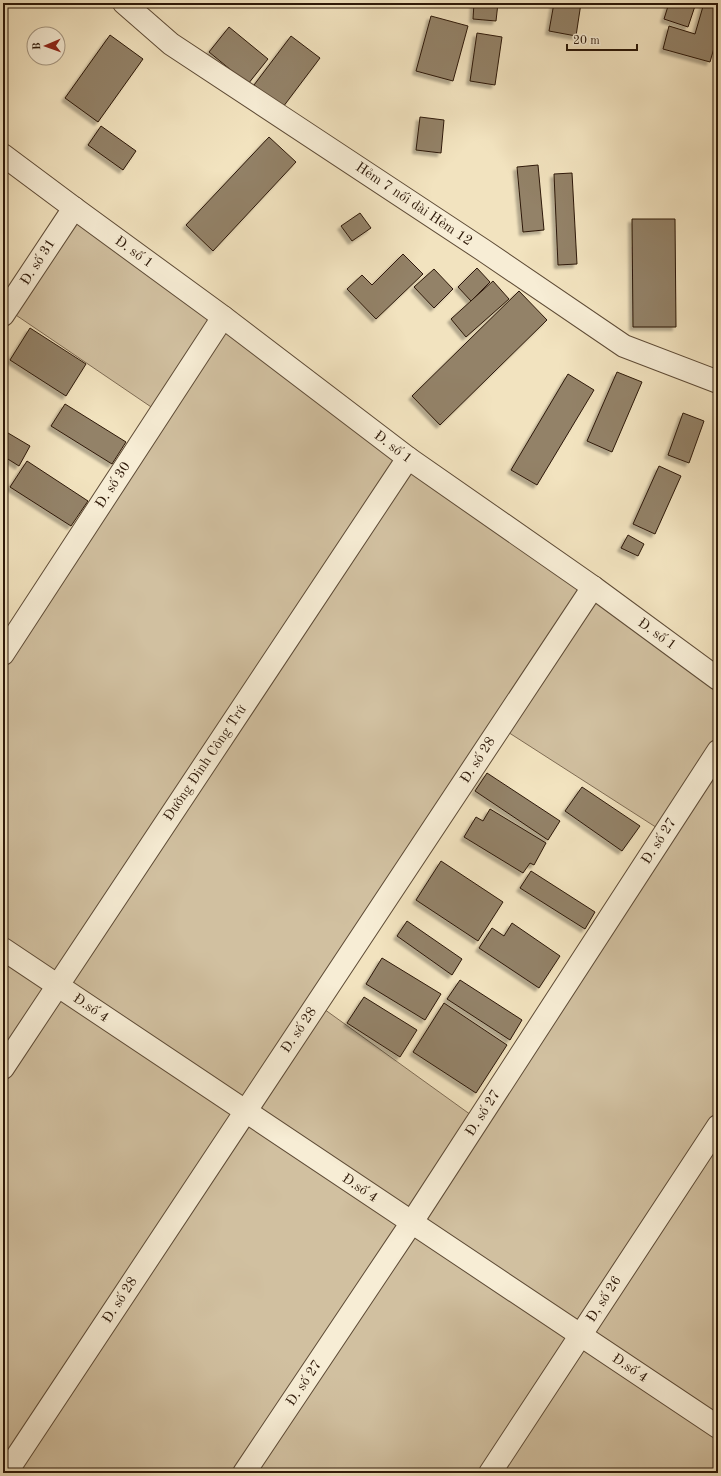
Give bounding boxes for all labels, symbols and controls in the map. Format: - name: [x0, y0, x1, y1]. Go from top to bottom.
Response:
- north arrow: [26, 26, 66, 66]
- scale bar: [567, 26, 637, 52]
- text: 20 m: [573, 35, 600, 47]
- text: B: [32, 42, 43, 50]
- street label: Hẻm 7 nối dài Hẻm 12: [353, 159, 475, 248]
- street label: Đ. số 1: [112, 233, 156, 270]
- street label: Đ. số 31: [17, 236, 58, 288]
- street label: Đ. số 1: [371, 427, 415, 466]
- street label: Đ. số 30: [92, 459, 133, 511]
- street label: Đ. số 1: [635, 615, 679, 652]
- street label: Đường Đinh Công Trứ: [161, 702, 249, 823]
- street label: Đ. số 28: [457, 734, 498, 786]
- street label: Đ. số 27: [638, 815, 679, 867]
- street label: Đ.số 4: [71, 990, 112, 1025]
- street label: Đ. số 28: [278, 1004, 319, 1055]
- street label: Đ. số 27: [462, 1087, 503, 1139]
- street label: Đ.số 4: [340, 1170, 381, 1205]
- street label: Đ, số 26: [583, 1273, 624, 1325]
- street label: Đ. số 28: [99, 1274, 140, 1326]
- street label: Đ.số 4: [610, 1350, 651, 1385]
- street label: Đ. số 27: [283, 1357, 324, 1408]

